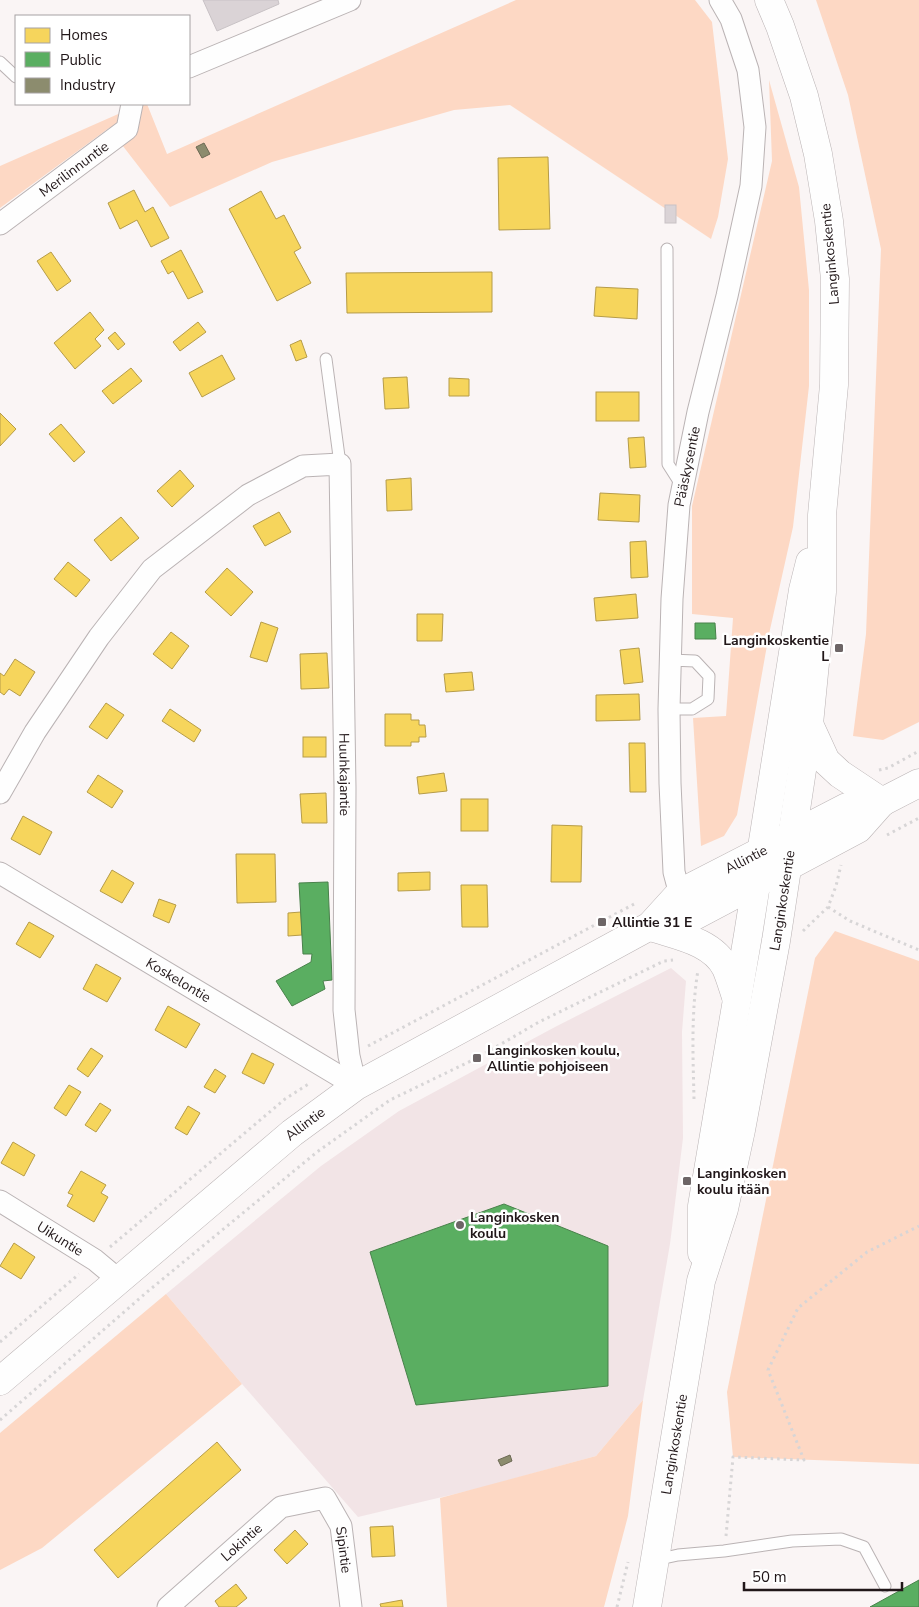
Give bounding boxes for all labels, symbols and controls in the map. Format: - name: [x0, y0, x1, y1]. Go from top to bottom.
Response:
- legend: [15, 15, 190, 105]
- text: Homes: [60, 25, 108, 45]
- text: Public: [60, 50, 101, 70]
- text: Industry: [60, 75, 116, 95]
- street label: Merilinnuntie: [35, 137, 112, 201]
- street label: Langinkoskentie: [816, 203, 844, 305]
- street label: Pääskysentie: [669, 424, 704, 508]
- place label: Langinkoskentie L: [723, 631, 829, 666]
- marker: Langinkoskentie L: [833, 642, 845, 654]
- street label: Huuhkajantie: [335, 733, 355, 816]
- street label: Allintie: [721, 840, 770, 878]
- street label: Langinkoskentie: [765, 849, 799, 952]
- place label: Allintie 31 E: [612, 913, 692, 932]
- marker: Allintie 31 E: [596, 916, 608, 928]
- street label: Koskelontie: [142, 953, 215, 1007]
- place label: Langinkosken koulu, Allintie pohjoiseen: [487, 1041, 620, 1076]
- marker: Langinkosken koulu, Allintie pohjoiseen: [471, 1052, 483, 1064]
- street label: Allintie: [281, 1103, 329, 1145]
- place label: Langinkosken koulu itään: [697, 1164, 786, 1199]
- marker: Langinkosken koulu itään: [681, 1175, 693, 1187]
- place label: Langinkosken koulu: [470, 1208, 559, 1243]
- street label: Uikuntie: [33, 1217, 87, 1260]
- marker: Langinkosken koulu: [454, 1219, 466, 1231]
- street label: Langinkoskentie: [656, 1393, 692, 1496]
- street label: Lokintie: [217, 1519, 266, 1565]
- street label: Sipintie: [332, 1525, 356, 1574]
- scale bar: [744, 1560, 902, 1592]
- text: 50 m: [752, 1567, 787, 1587]

